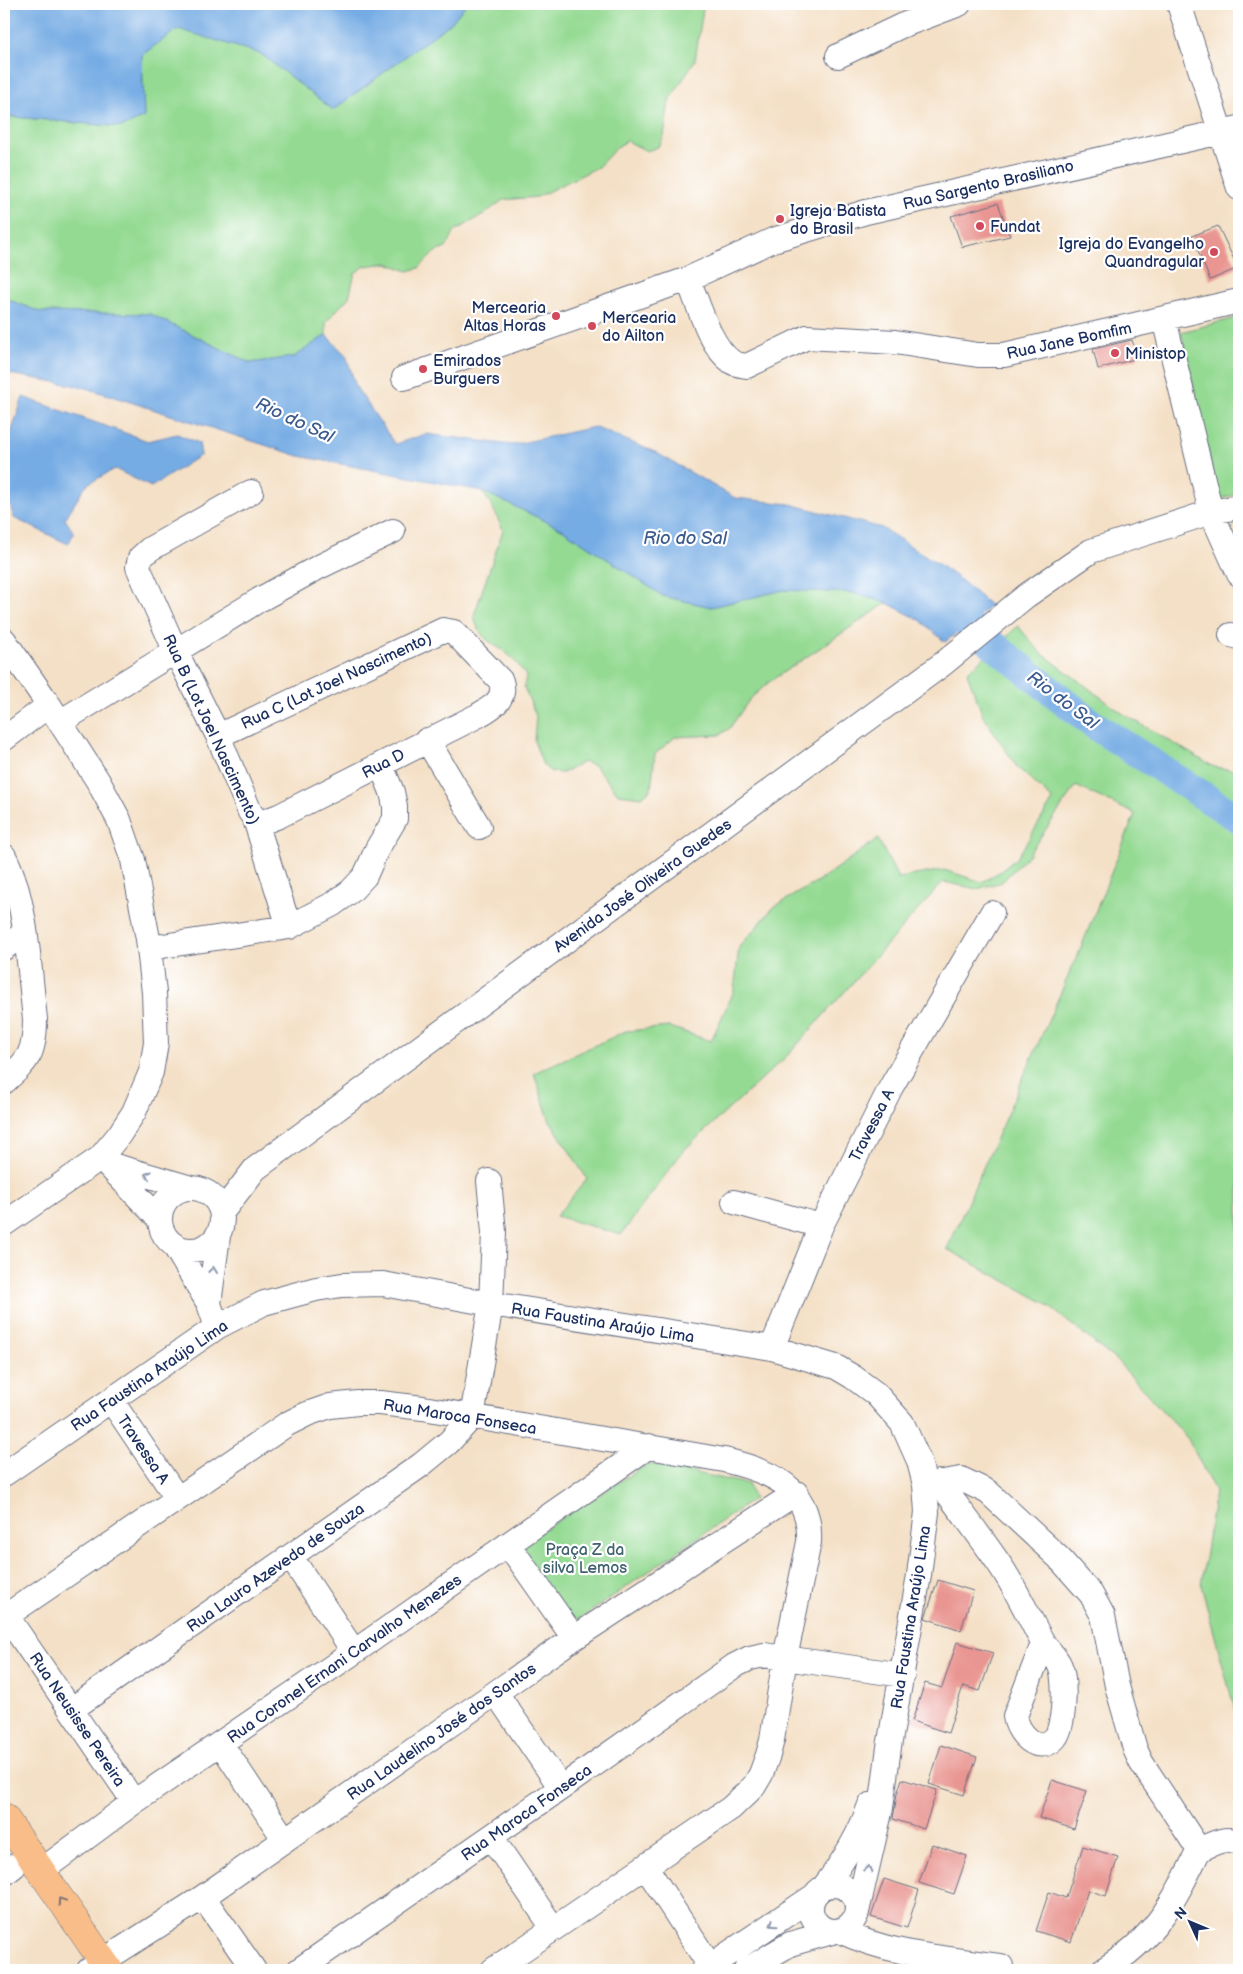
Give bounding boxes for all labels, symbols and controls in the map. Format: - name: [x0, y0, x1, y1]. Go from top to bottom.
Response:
- street label: Rua Sargento Brasiliano: [901, 157, 1076, 214]
- place label: Igreja Batista do Brasil: [790, 202, 886, 239]
- marker: Igreja Batista do Brasil: [774, 213, 786, 225]
- place label: Fundat: [990, 218, 1041, 237]
- marker: Fundat: [974, 220, 986, 232]
- place label: Igreja do Evangelho Quandragular: [1059, 235, 1204, 272]
- marker: Igreja do Evangelho Quandragular: [1208, 246, 1220, 258]
- place label: Mercearia Altas Horas: [464, 299, 546, 336]
- place label: Mercearia do Ailton: [602, 309, 676, 346]
- marker: Mercearia Altas Horas: [550, 310, 562, 322]
- street label: Rua Jane Bomfim: [1005, 319, 1133, 364]
- marker: Mercearia do Ailton: [586, 320, 598, 332]
- place label: Ministop: [1125, 345, 1186, 364]
- marker: Ministop: [1109, 347, 1121, 359]
- place label: Emirados Burguers: [433, 352, 501, 389]
- marker: Emirados Burguers: [417, 363, 429, 375]
- water label: Rio do Sal: [252, 393, 338, 448]
- water label: Rio do Sal: [643, 528, 728, 549]
- street label: Rua C (Lot Joel Nascimento): [238, 629, 435, 734]
- street label: Rua B (Lot Joel Nascimento): [158, 632, 263, 828]
- water label: Rio do Sal: [1023, 667, 1103, 734]
- street label: Rua D: [359, 746, 408, 783]
- street label: Avenida José Oliveira Guedes: [550, 815, 736, 957]
- street label: Travessa A: [846, 1086, 899, 1165]
- one-way arrow: [145, 1171, 153, 1181]
- one-way arrow: [207, 1266, 218, 1274]
- street label: Rua Faustina Araújo Lima: [510, 1300, 696, 1347]
- street label: Rua Faustina Araújo Lima: [68, 1317, 232, 1436]
- street label: Rua Maroca Fonseca: [382, 1396, 538, 1439]
- street label: Travessa A: [113, 1412, 173, 1488]
- street label: Rua Lauro Azevedo de Souza: [184, 1500, 368, 1637]
- street label: Rua Faustina Araújo Lima: [888, 1524, 935, 1710]
- park label: Praça Z da silva Lemos: [543, 1541, 627, 1578]
- street label: Rua Coronel Ernani Carvalho Menezes: [224, 1571, 466, 1748]
- street label: Rua Neusisse Pereira: [25, 1649, 129, 1790]
- street label: Rua Laudelino José dos Santos: [344, 1660, 540, 1805]
- street label: Rua Maroca Fonseca: [458, 1761, 596, 1865]
- one-way arrow: [862, 1864, 873, 1873]
- north arrow: [1166, 1896, 1216, 1946]
- one-way arrow: [58, 1897, 67, 1907]
- text: N: [1171, 1904, 1191, 1923]
- one-way arrow: [769, 1918, 779, 1927]

